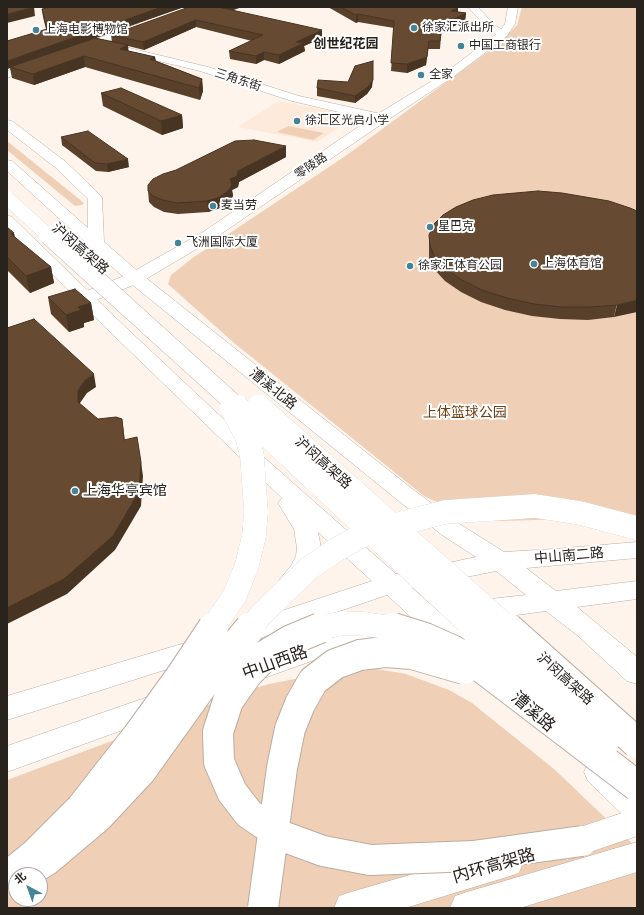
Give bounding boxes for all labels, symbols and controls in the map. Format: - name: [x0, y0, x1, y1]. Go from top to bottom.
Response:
- place label: 徐家汇派出所: [422, 21, 494, 35]
- place label: 上海电影博物馆: [44, 23, 128, 37]
- marker: 徐家汇派出所: [409, 23, 419, 33]
- marker: 上海电影博物馆: [31, 25, 41, 35]
- district label: 创世纪花园: [314, 36, 378, 52]
- place label: 中国工商银行: [469, 39, 541, 53]
- marker: 中国工商银行: [456, 41, 466, 51]
- street label: 三角东街: [213, 66, 263, 94]
- place label: 全家: [429, 68, 453, 82]
- marker: 全家: [416, 70, 426, 80]
- place label: 徐汇区光启小学: [305, 114, 389, 128]
- marker: 徐汇区光启小学: [292, 116, 302, 126]
- street label: 零陵路: [292, 150, 330, 182]
- place label: 麦当劳: [221, 199, 257, 213]
- marker: 麦当劳: [208, 201, 218, 211]
- street label: 沪闵高架路: [48, 220, 112, 278]
- place label: 星巴克: [438, 220, 474, 234]
- marker: 星巴克: [425, 222, 435, 232]
- place label: 飞洲国际大厦: [186, 236, 258, 250]
- marker: 飞洲国际大厦: [173, 238, 183, 248]
- place label: 上海体育馆: [542, 257, 602, 271]
- place label: 徐家汇体育公园: [418, 259, 502, 273]
- marker: 上海体育馆: [529, 259, 539, 269]
- marker: 徐家汇体育公园: [405, 261, 415, 271]
- street label: 漕溪北路: [246, 365, 300, 413]
- park label: 上体篮球公园: [423, 405, 507, 421]
- street label: 沪闵高架路: [291, 433, 355, 493]
- place label: 上海华亭宾馆: [83, 483, 167, 499]
- marker: 上海华亭宾馆: [70, 486, 80, 496]
- street label: 中山南二路: [533, 545, 605, 567]
- street label: 中山西路: [240, 642, 310, 684]
- street label: 沪闵高架路: [533, 649, 597, 709]
- street label: 漕溪路: [507, 688, 559, 736]
- street label: 内环高架路: [450, 844, 538, 888]
- north arrow: [8, 867, 48, 907]
- text: 北: [12, 870, 29, 887]

